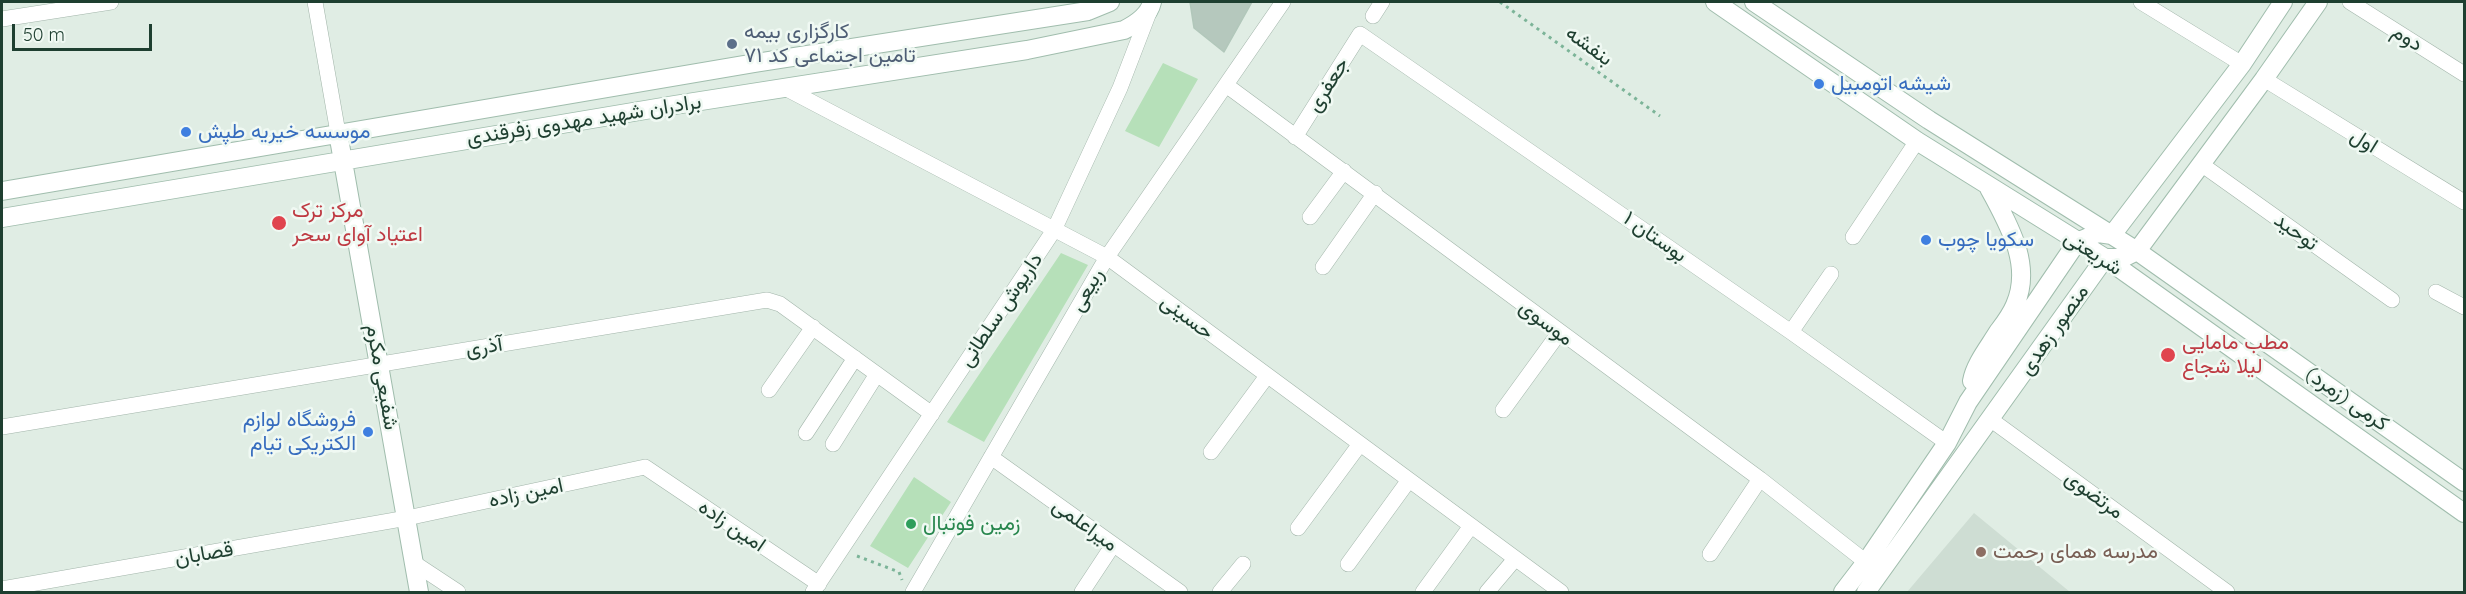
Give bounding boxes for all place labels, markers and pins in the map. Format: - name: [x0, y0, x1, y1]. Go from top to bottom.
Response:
- place label: کارگزاری بیمه تامین اجتماعی کد ۷۱: [744, 19, 916, 69]
- marker: کارگزاری بیمه تامین اجتماعی کد ۷۱: [725, 37, 739, 51]
- place label: شیشه اتومبیل: [1831, 71, 1951, 97]
- marker: شیشه اتومبیل: [1812, 77, 1826, 91]
- place label: موسسه خیریه طپش: [198, 119, 370, 145]
- marker: موسسه خیریه طپش: [179, 125, 193, 139]
- place label: مرکز ترک اعتیاد آوای سحر: [292, 198, 423, 248]
- marker: مرکز ترک اعتیاد آوای سحر: [270, 214, 288, 232]
- place label: سکویا چوب: [1938, 227, 2034, 253]
- marker: سکویا چوب: [1919, 233, 1933, 247]
- place label: مطب مامایی لیلا شجاع: [2182, 330, 2289, 380]
- marker: مطب مامایی لیلا شجاع: [2159, 346, 2177, 364]
- place label: فروشگاه لوازم الکتریکی تیام: [243, 407, 356, 457]
- marker: فروشگاه لوازم الکتریکی تیام: [361, 425, 375, 439]
- place label: زمین فوتبال: [923, 511, 1021, 537]
- marker: زمین فوتبال: [904, 517, 918, 531]
- place label: مدرسه همای رحمت: [1993, 539, 2158, 565]
- marker: مدرسه همای رحمت: [1974, 545, 1988, 559]

